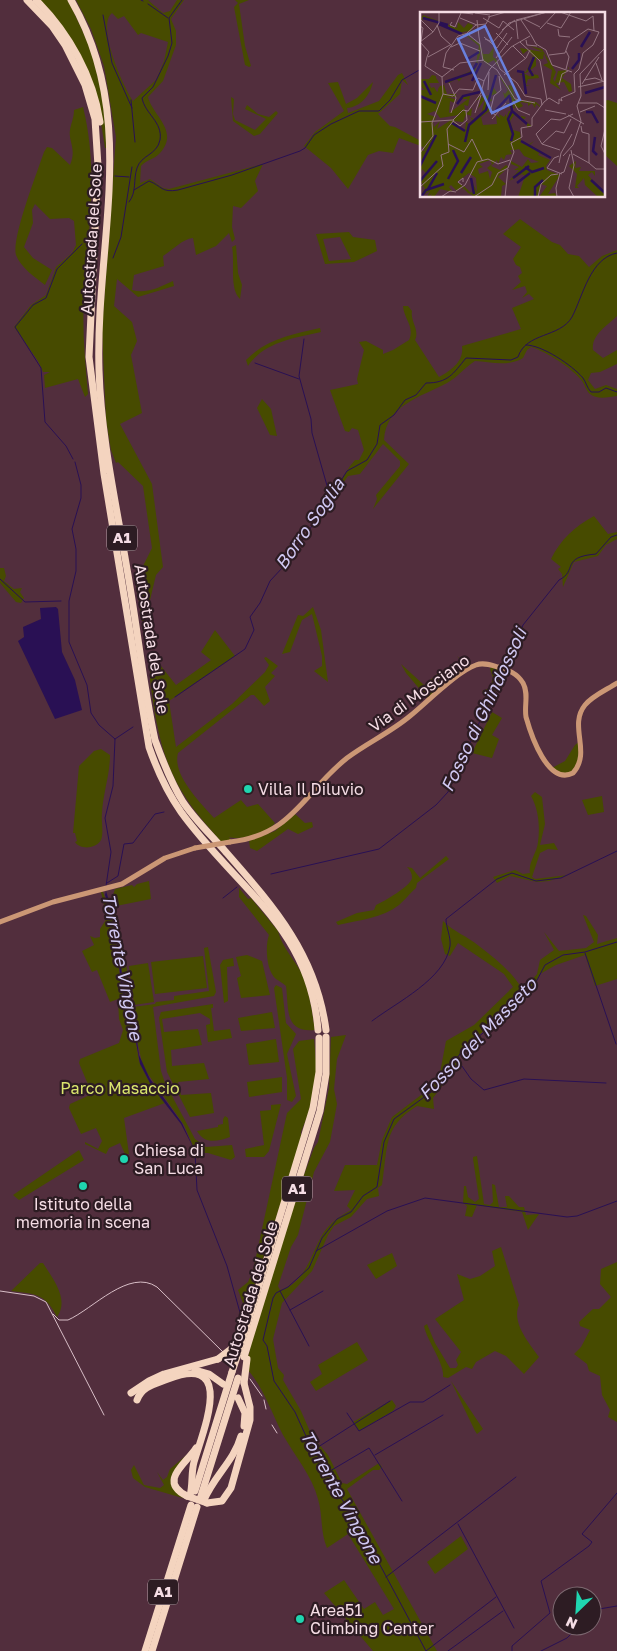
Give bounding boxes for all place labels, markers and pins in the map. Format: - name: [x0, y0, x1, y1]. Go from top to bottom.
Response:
- place label: Villa Il Diluvio: [258, 779, 364, 799]
- marker: Villa Il Diluvio: [242, 783, 254, 795]
- place label: Chiesa di San Luca: [134, 1140, 204, 1178]
- marker: Chiesa di San Luca: [118, 1153, 130, 1165]
- marker: Istituto della memoria in scena: [77, 1180, 89, 1192]
- place label: Istituto della memoria in scena: [16, 1194, 150, 1232]
- place label: Area51 Climbing Center: [310, 1600, 434, 1638]
- marker: Area51 Climbing Center: [294, 1613, 306, 1625]

